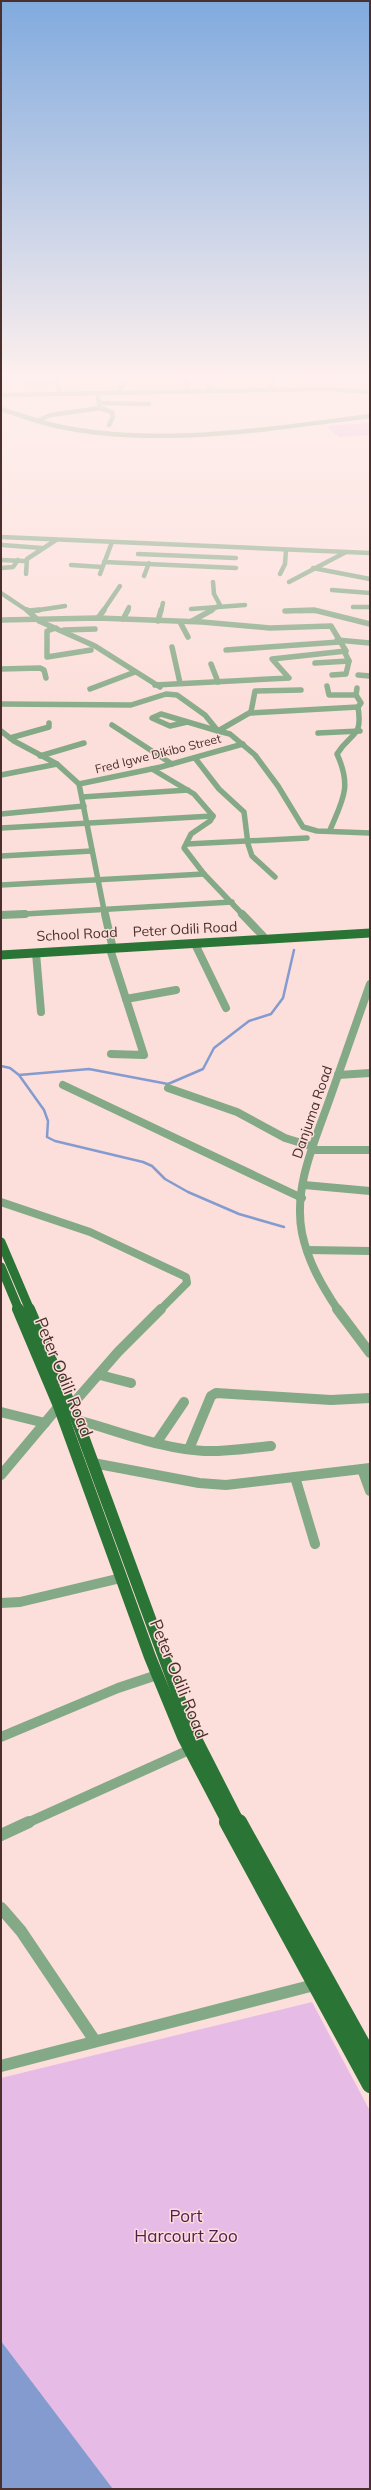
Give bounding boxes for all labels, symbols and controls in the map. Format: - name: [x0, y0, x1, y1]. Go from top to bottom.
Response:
- street label: Fred Igwe Dikibo Street: [93, 731, 222, 776]
- street label: Peter Odili Road: [132, 917, 238, 941]
- street label: School Road: [36, 923, 118, 945]
- street label: Danjuma Road: [288, 1063, 336, 1161]
- street label: Peter Odili Road: [31, 1314, 98, 1440]
- street label: Peter Odili Road: [146, 1616, 213, 1742]
- park label: Port Harcourt Zoo: [134, 2205, 238, 2246]

